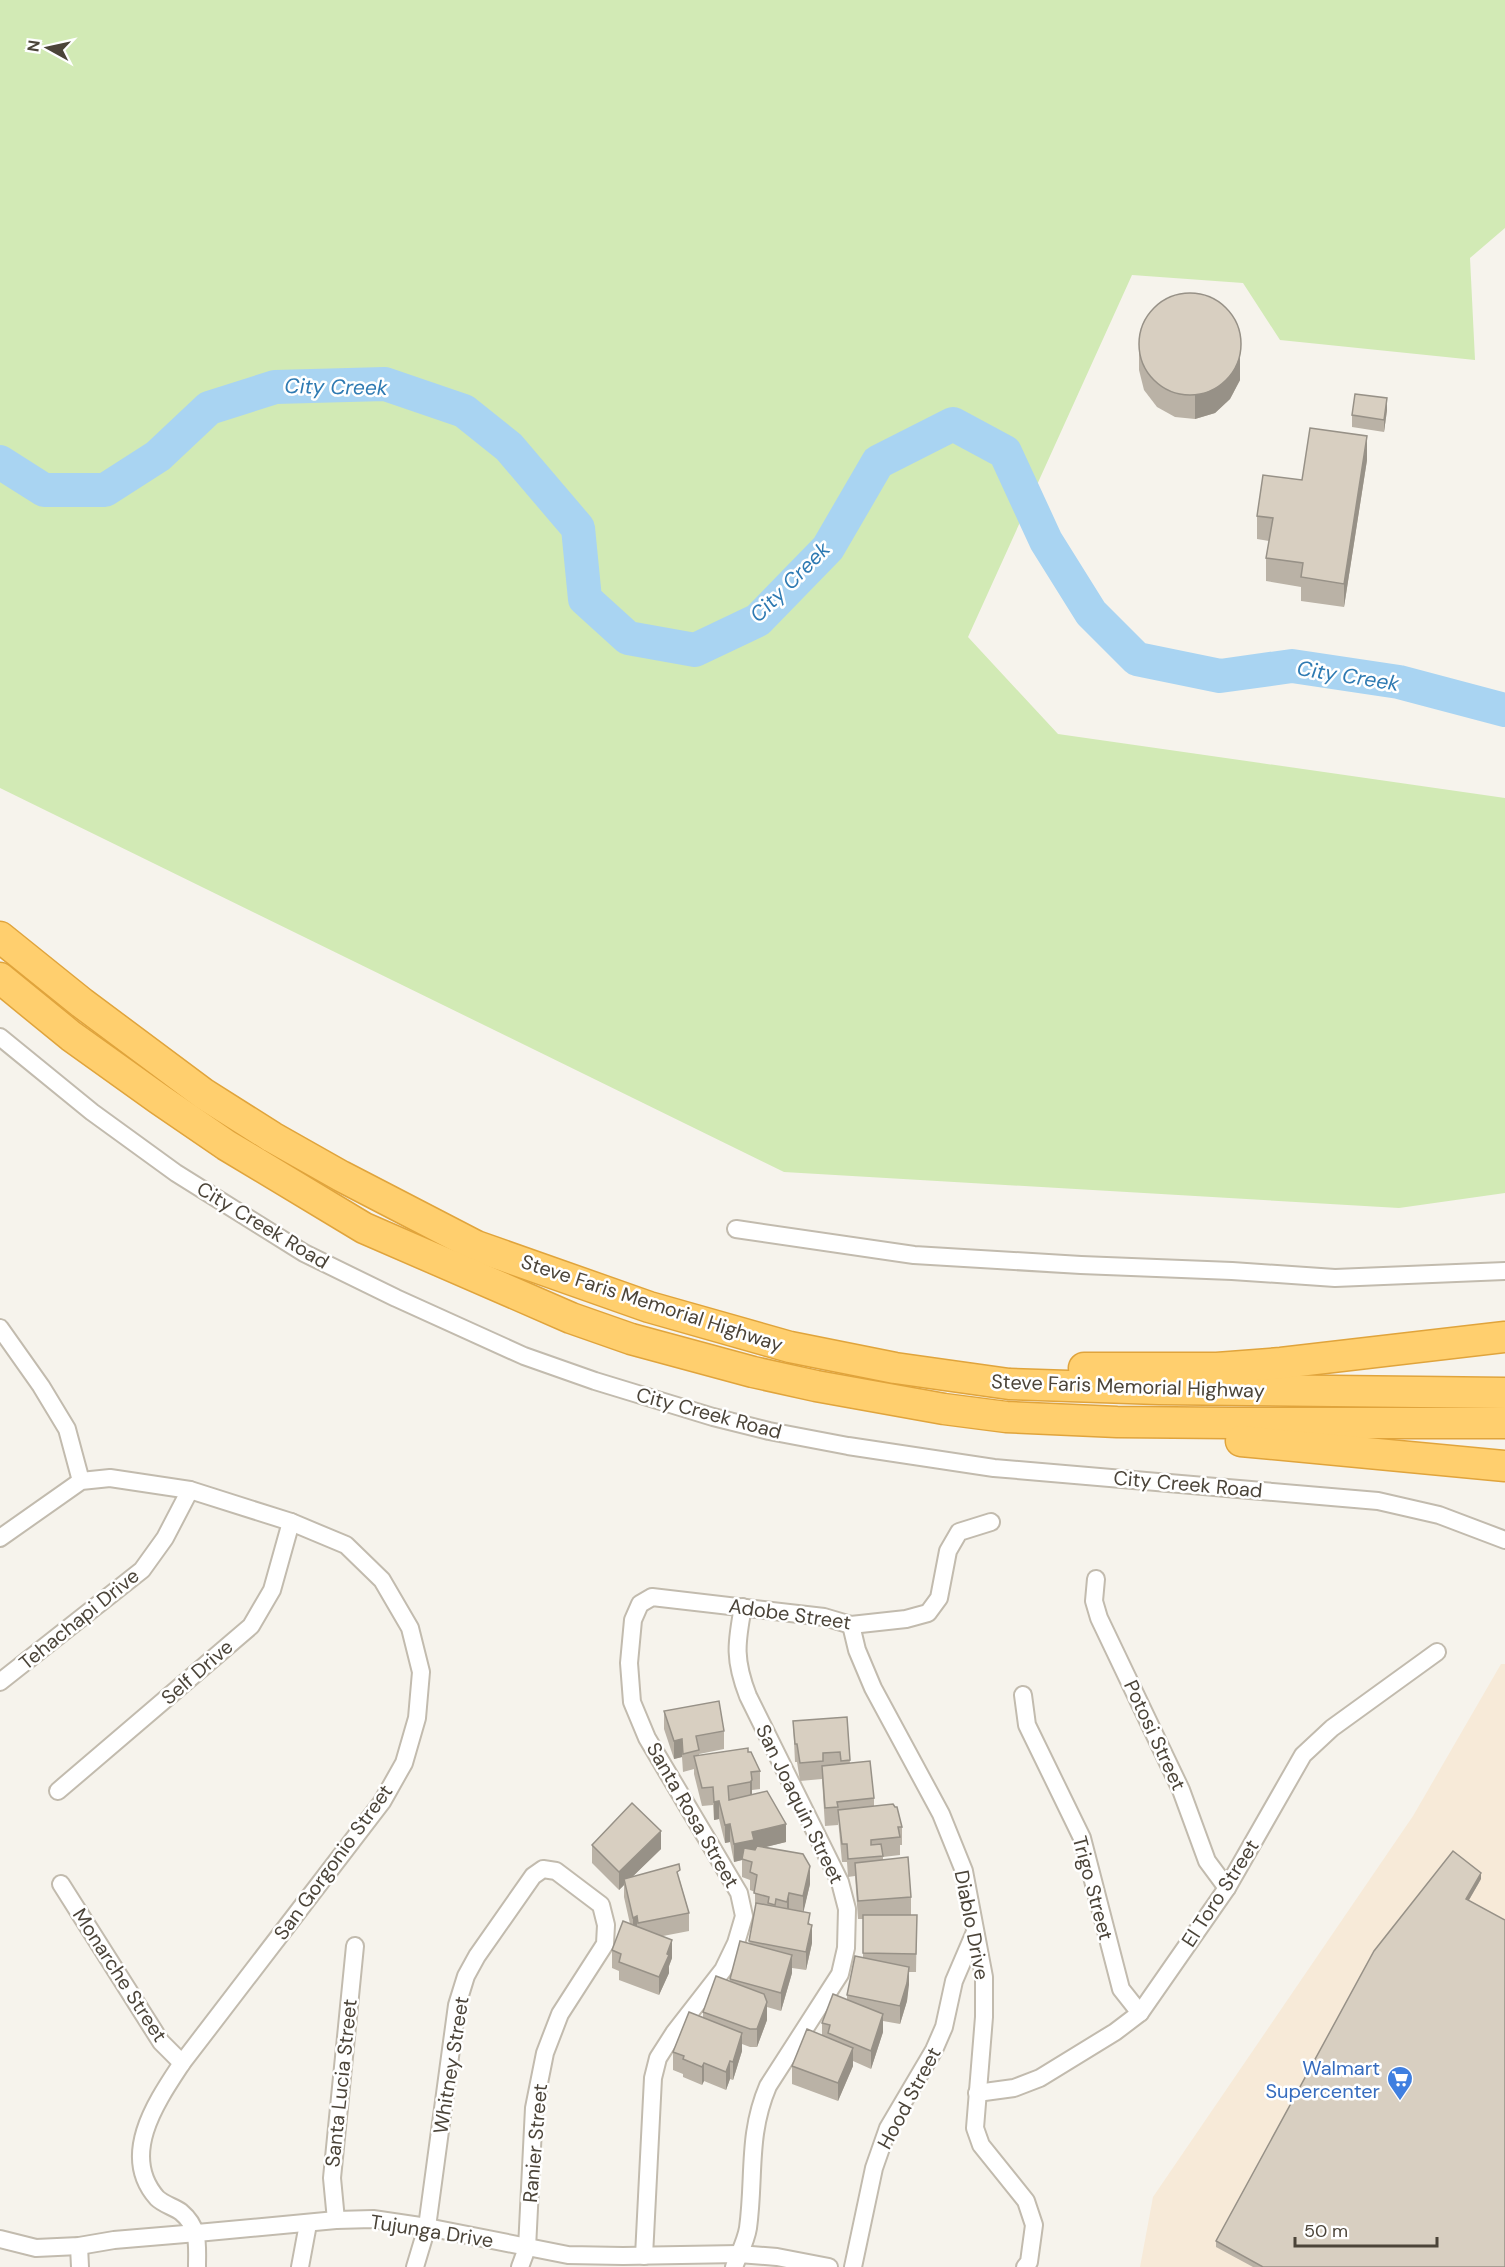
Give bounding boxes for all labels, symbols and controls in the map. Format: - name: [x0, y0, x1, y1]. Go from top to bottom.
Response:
- north arrow: [18, 18, 78, 78]
- text: N: [22, 39, 45, 53]
- water label: City Creek: [284, 372, 388, 402]
- water label: City Creek: [744, 535, 837, 628]
- water label: City Creek: [1295, 654, 1401, 698]
- street label: City Creek Road: [192, 1175, 334, 1275]
- street label: Steve Faris Memorial Highway: [518, 1248, 786, 1358]
- street label: Steve Faris Memorial Highway: [991, 1368, 1265, 1404]
- street label: City Creek Road: [633, 1381, 785, 1445]
- street label: City Creek Road: [1112, 1465, 1264, 1503]
- street label: Tehachapi Drive: [14, 1563, 144, 1675]
- street label: Adobe Street: [727, 1593, 853, 1635]
- street label: Self Drive: [156, 1634, 238, 1710]
- street label: Potosi Street: [1118, 1676, 1192, 1794]
- street label: San Joaquin Street: [750, 1720, 850, 1888]
- street label: Santa Rosa Street: [641, 1737, 745, 1893]
- street label: San Gorgonio Street: [268, 1779, 398, 1945]
- street label: Trigo Street: [1067, 1833, 1119, 1943]
- street label: El Toro Street: [1176, 1834, 1265, 1952]
- street label: Diablo Drive: [949, 1868, 995, 1982]
- street label: Monarche Street: [67, 1903, 173, 2047]
- street label: Whitney Street: [427, 1994, 475, 2136]
- street label: Santa Lucia Street: [319, 1997, 363, 2168]
- street label: Hood Street: [871, 2042, 947, 2153]
- place label: Walmart Supercenter: [1265, 2055, 1380, 2104]
- supermarket icon: Walmart Supercenter: [1385, 2064, 1415, 2102]
- street label: Ranier Street: [517, 2082, 553, 2204]
- street label: Tujunga Drive: [369, 2208, 495, 2254]
- scale bar: [1295, 2210, 1438, 2248]
- text: 50 m: [1304, 2219, 1348, 2243]

